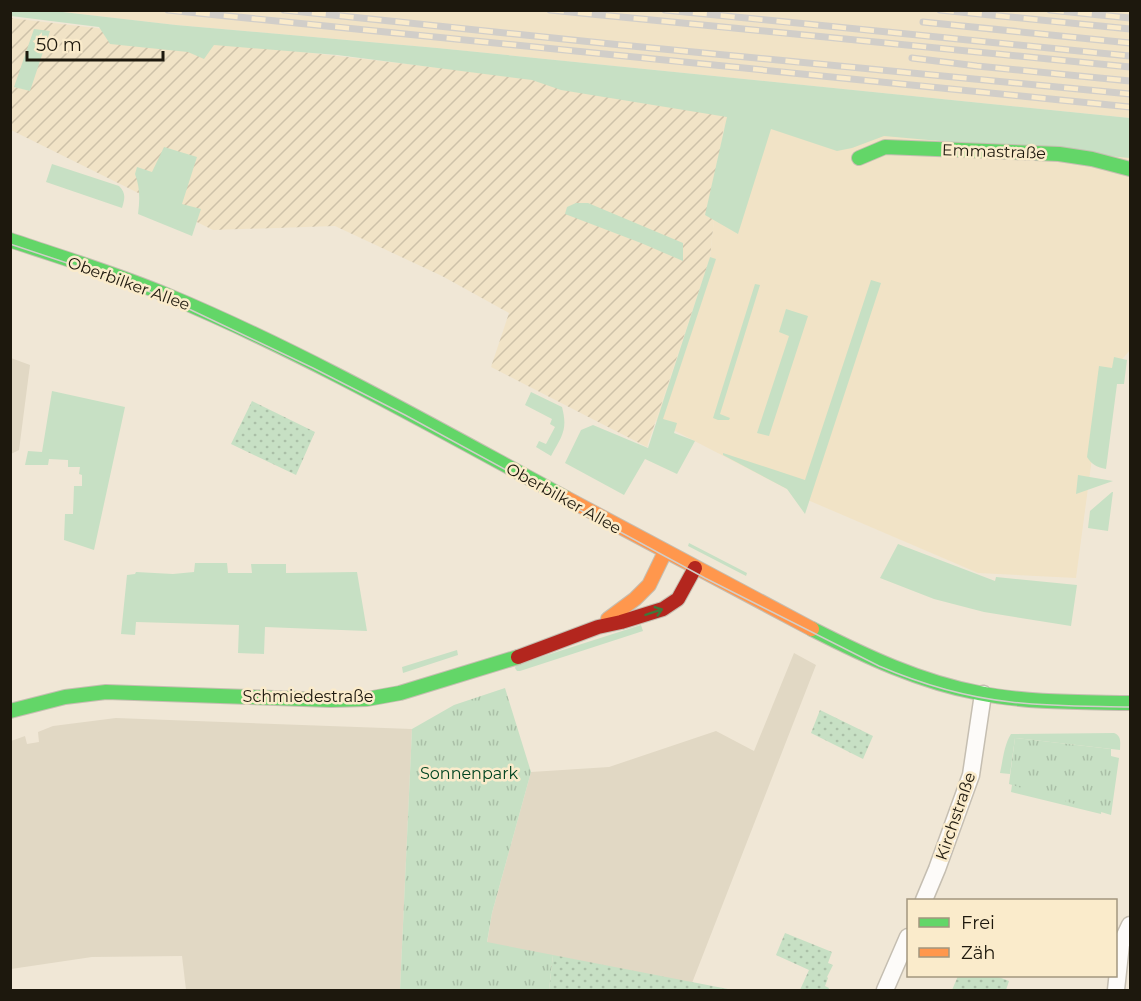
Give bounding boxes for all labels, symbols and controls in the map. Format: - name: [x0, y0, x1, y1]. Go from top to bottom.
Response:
- scale bar: [27, 24, 164, 62]
- text: 50 m: [36, 34, 82, 56]
- street label: Emmastraße: [942, 140, 1046, 163]
- street label: Oberbilker Allee: [65, 253, 193, 314]
- street label: Oberbilker Allee: [503, 459, 625, 538]
- one-way arrow: [644, 605, 663, 616]
- street label: Schmiedestraße: [243, 687, 373, 706]
- park label: Sonnenpark: [420, 764, 518, 783]
- street label: Kirchstraße: [932, 770, 979, 862]
- legend: [907, 899, 1117, 977]
- text: Frei: [961, 912, 995, 934]
- text: Zäh: [961, 942, 996, 964]

